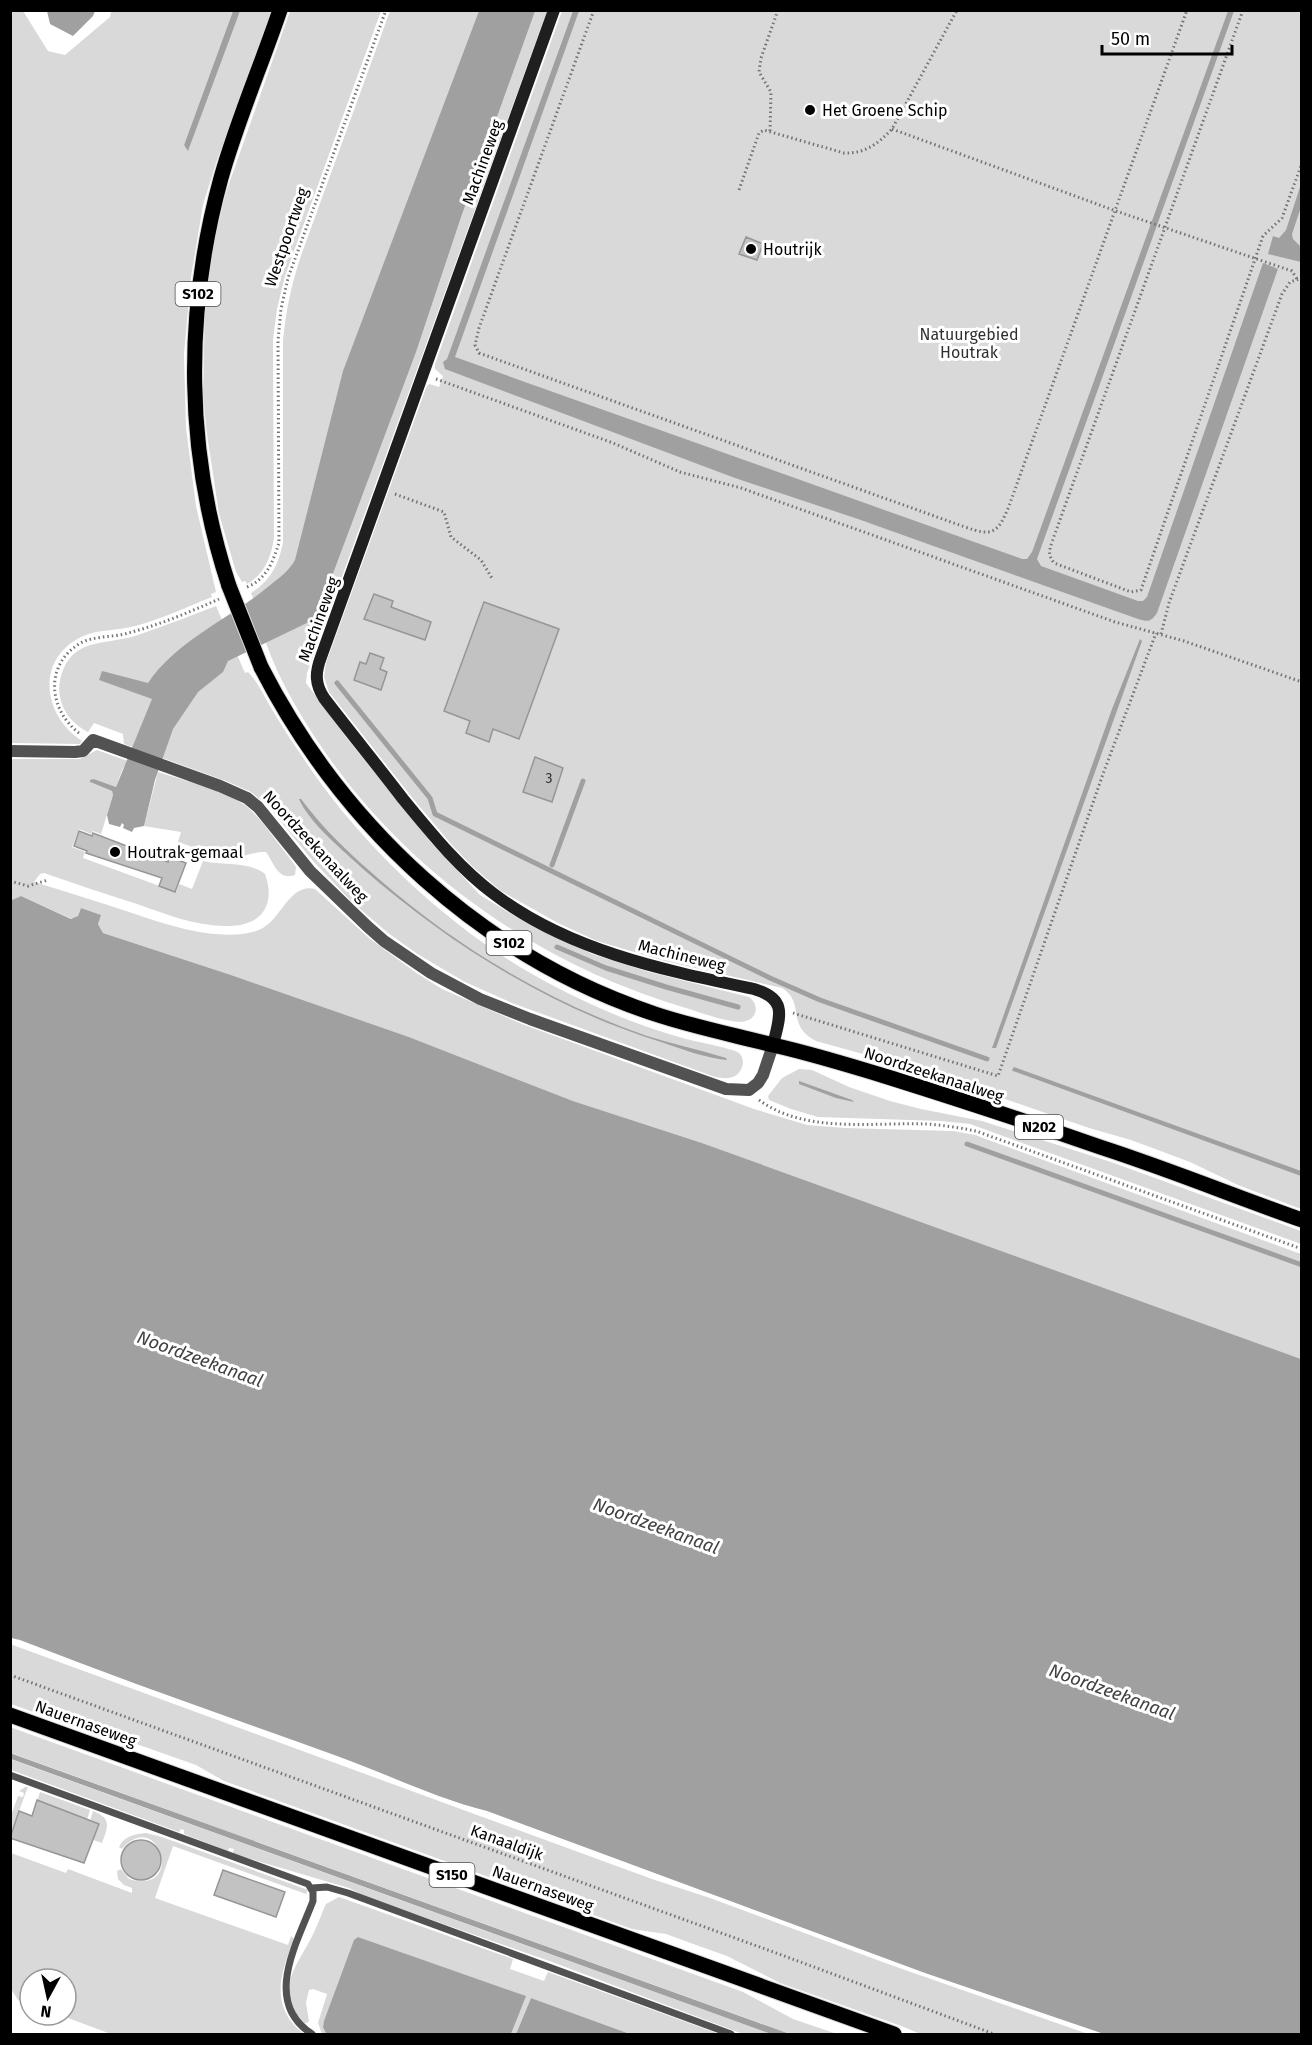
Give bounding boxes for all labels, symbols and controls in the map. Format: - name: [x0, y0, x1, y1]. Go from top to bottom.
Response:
- scale bar: [1102, 18, 1232, 56]
- text: 50 m: [1111, 28, 1150, 50]
- place label: Het Groene Schip: [822, 101, 948, 120]
- marker: Het Groene Schip: [803, 103, 817, 117]
- street label: Machineweg: [458, 116, 507, 207]
- street label: Westpoortweg: [261, 184, 313, 289]
- place label: Houtrijk: [763, 240, 822, 259]
- marker: Houtrijk: [744, 242, 758, 256]
- road number: S102: [176, 282, 220, 306]
- park label: Natuurgebied Houtrak: [919, 325, 1019, 362]
- street label: Machineweg: [294, 573, 343, 664]
- house number: 3: [546, 770, 553, 787]
- street label: Noordzeekanaalweg: [259, 787, 373, 907]
- place label: Houtrak-gemaal: [127, 843, 243, 862]
- marker: Houtrak-gemaal: [108, 845, 122, 859]
- road number: S102: [486, 931, 532, 955]
- street label: Machineweg: [636, 935, 728, 976]
- street label: Noordzeekanaalweg: [862, 1043, 1007, 1106]
- road number: N202: [1015, 1115, 1063, 1139]
- water label: Noordzeekanaal: [134, 1326, 266, 1392]
- water label: Noordzeekanaal: [590, 1493, 722, 1559]
- water label: Noordzeekanaal: [1046, 1659, 1178, 1725]
- street label: Nauernaseweg: [33, 1696, 140, 1751]
- street label: Kanaaldijk: [468, 1821, 547, 1865]
- street label: Nauernaseweg: [490, 1861, 597, 1916]
- road number: S150: [430, 1863, 474, 1887]
- north arrow: [18, 1967, 78, 2027]
- text: N: [39, 2001, 53, 2022]

